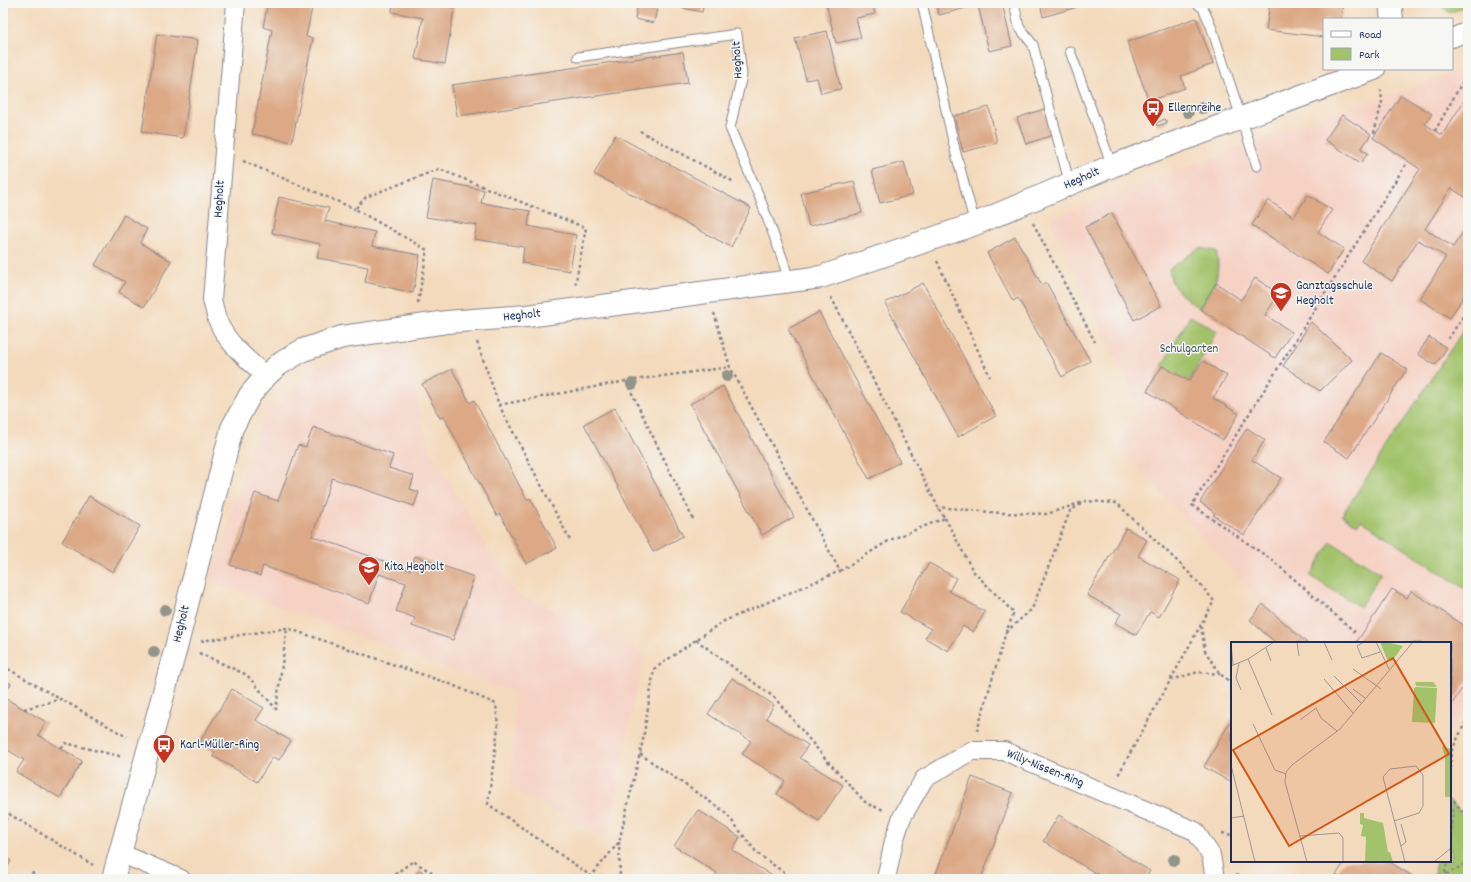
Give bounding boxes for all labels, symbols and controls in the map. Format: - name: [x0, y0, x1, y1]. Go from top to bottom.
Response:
- legend: [1323, 18, 1453, 70]
- text: Road: [1359, 27, 1381, 44]
- street label: Hegholt: [728, 40, 748, 79]
- text: Park: [1359, 47, 1380, 64]
- bus stop icon: Ellernreihe: [1140, 95, 1166, 128]
- place label: Ellernreihe: [1168, 99, 1222, 118]
- street label: Hegholt: [1061, 163, 1103, 195]
- street label: Hegholt: [209, 179, 231, 218]
- place label: Ganztagsschule Hegholt: [1296, 277, 1373, 311]
- school or university icon: Ganztagsschule Hegholt: [1268, 280, 1294, 313]
- street label: Hegholt: [502, 305, 542, 327]
- park label: Schulgarten: [1160, 340, 1218, 359]
- school or university icon: Kita Hegholt: [356, 554, 382, 587]
- place label: Kita Hegholt: [384, 558, 444, 577]
- street label: Hegholt: [168, 603, 196, 645]
- inset map: [1231, 642, 1451, 862]
- bus stop icon: Karl-Müller-Ring: [151, 732, 177, 765]
- place label: Karl-Müller-Ring: [180, 736, 260, 755]
- street label: Willy-Nissen-Ring: [1003, 745, 1087, 793]

